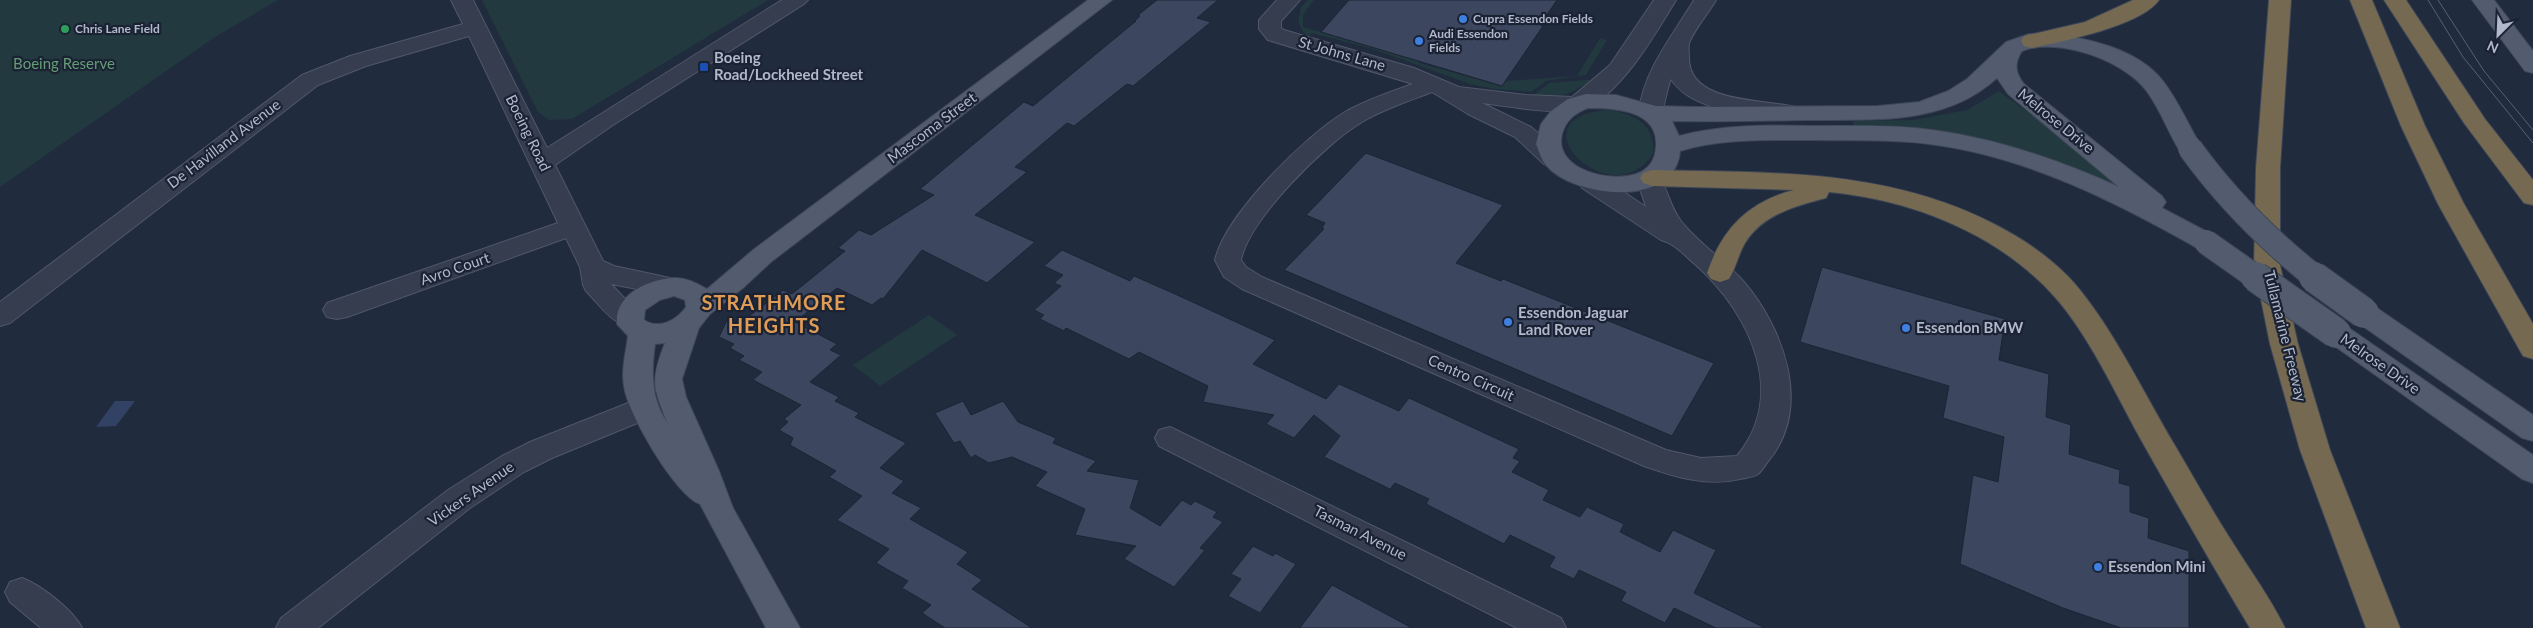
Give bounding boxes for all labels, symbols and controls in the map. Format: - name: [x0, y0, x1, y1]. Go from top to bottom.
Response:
- north arrow: [2473, 10, 2523, 60]
- place label: Cupra Essendon Fields: [1473, 11, 1593, 26]
- marker: Cupra Essendon Fields: [1457, 13, 1469, 25]
- place label: Chris Lane Field: [75, 21, 160, 36]
- marker: Chris Lane Field: [59, 23, 71, 35]
- place label: Audi Essendon Fields: [1428, 26, 1508, 55]
- street label: St Johns Lane: [1297, 32, 1388, 74]
- marker: Audi Essendon Fields: [1413, 35, 1425, 47]
- text: N: [2484, 37, 2501, 57]
- place label: Boeing Road/Lockheed Street: [714, 48, 864, 83]
- park label: Boeing Reserve: [13, 54, 115, 72]
- marker: Boeing Road/Lockheed Street: [698, 61, 710, 73]
- street label: Melrose Drive: [2015, 84, 2098, 156]
- street label: Mascoma Street: [884, 88, 980, 166]
- street label: Boeing Road: [503, 91, 555, 174]
- street label: De Havilland Avenue: [163, 95, 284, 192]
- street label: Avro Court: [418, 248, 492, 288]
- street label: Tullamarine Freeway: [2261, 268, 2311, 404]
- district label: STRATHMORE HEIGHTS: [701, 290, 847, 337]
- place label: Essendon Jaguar Land Rover: [1518, 303, 1629, 338]
- marker: Essendon Jaguar Land Rover: [1502, 316, 1514, 328]
- place label: Essendon BMW: [1916, 318, 2023, 336]
- marker: Essendon BMW: [1900, 322, 1912, 334]
- street label: Melrose Drive: [2337, 329, 2424, 397]
- street label: Centro Circuit: [1426, 350, 1518, 404]
- street label: Vickers Avenue: [424, 457, 517, 530]
- street label: Tasman Avenue: [1311, 501, 1410, 563]
- place label: Essendon Mini: [2108, 557, 2206, 575]
- marker: Essendon Mini: [2092, 561, 2104, 573]

